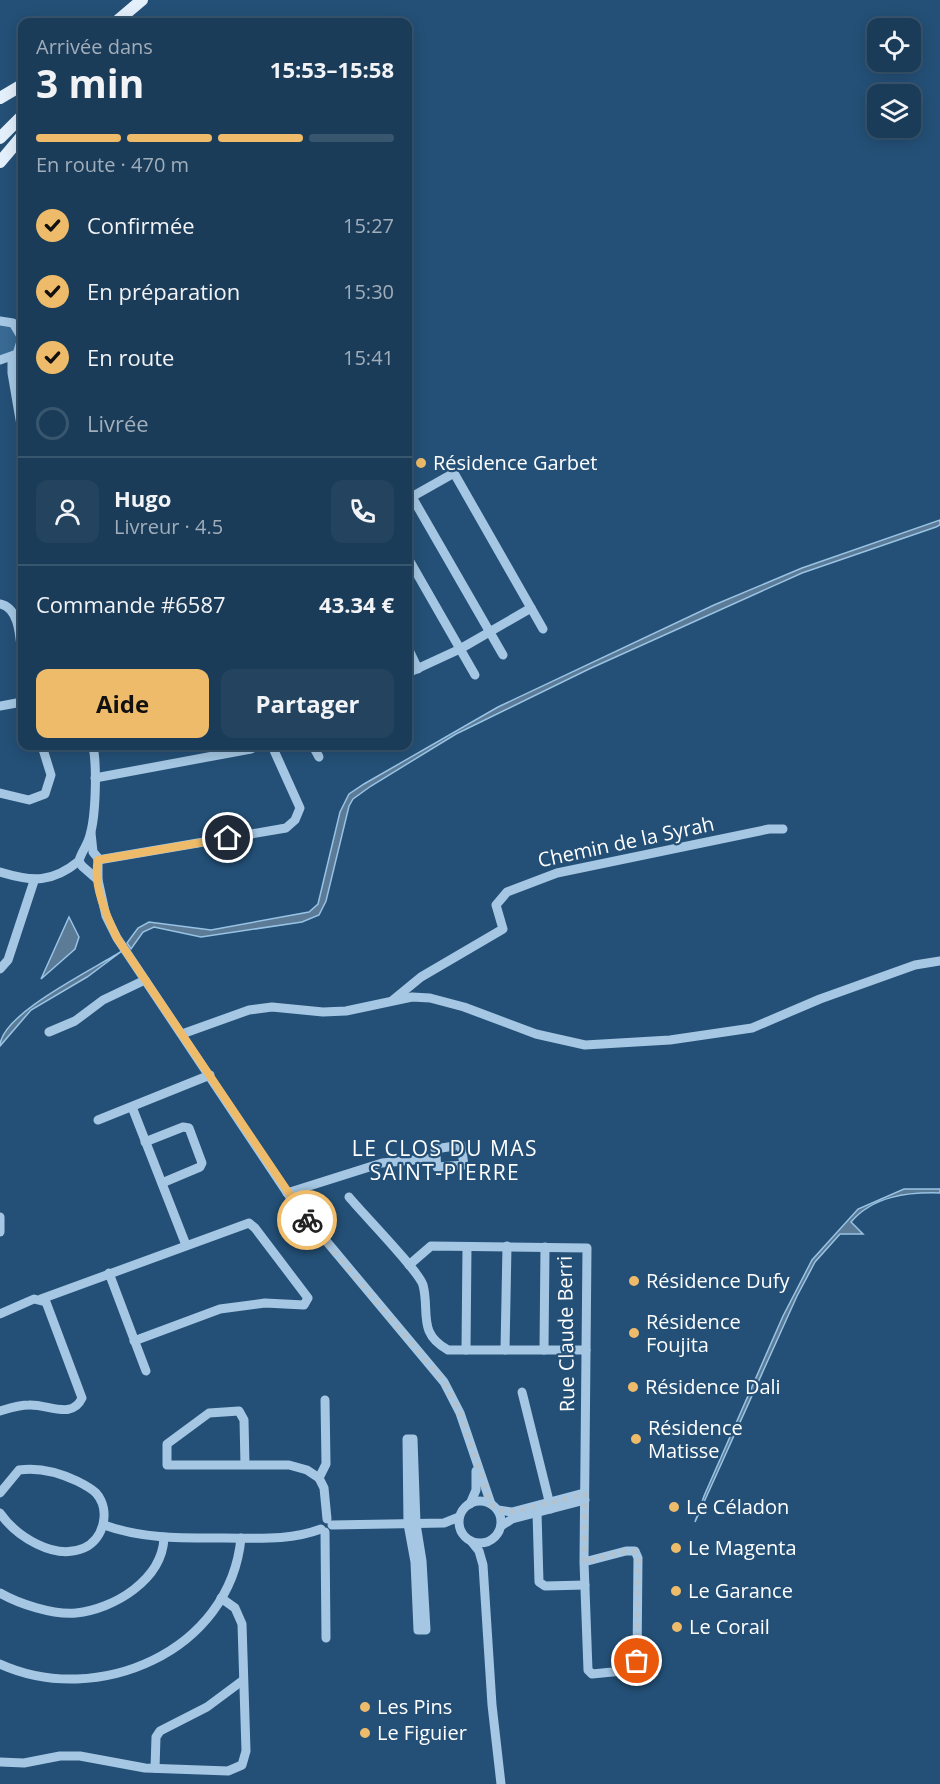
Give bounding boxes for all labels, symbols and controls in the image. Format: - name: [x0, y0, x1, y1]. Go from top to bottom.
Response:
- map controls: [867, 18, 921, 138]
- button: locate: [867, 18, 921, 72]
- text: Arrivée dans: [36, 33, 153, 60]
- text: 15:53–15:58: [270, 54, 394, 84]
- text: 3 min: [36, 56, 144, 109]
- button: layers: [867, 84, 921, 138]
- text: En route · 470 m: [36, 151, 189, 178]
- icon: check: [36, 209, 69, 242]
- text: Confirmée: [87, 210, 195, 240]
- text: 15:27: [343, 212, 394, 239]
- icon: check: [36, 275, 69, 308]
- text: En préparation: [87, 276, 240, 306]
- text: 15:30: [343, 278, 394, 305]
- icon: check: [36, 341, 69, 374]
- text: En route: [87, 342, 174, 372]
- text: 15:41: [343, 344, 394, 371]
- text: Livrée: [87, 408, 149, 438]
- place label: Résidence Garbet: [433, 449, 597, 476]
- marker: Résidence Garbet: [414, 456, 428, 470]
- button: person: [36, 480, 99, 543]
- button: phone: [331, 480, 394, 543]
- text: Hugo: [114, 483, 171, 513]
- text: Livreur · 4.5: [114, 513, 223, 540]
- text: Commande #6587: [36, 589, 226, 619]
- text: 43.34 €: [319, 589, 394, 619]
- button: Aide: [36, 669, 209, 738]
- button: Partager: [221, 669, 394, 738]
- street label: Chemin de la Syrah: [535, 810, 717, 873]
- pin: [202, 812, 253, 863]
- icon: home: [211, 821, 244, 854]
- district label: LE CLOS DU MAS SAINT-PIERRE: [352, 1134, 538, 1186]
- courier: [277, 1190, 337, 1250]
- icon: bike: [291, 1204, 324, 1237]
- street label: Rue Claude Berri: [551, 1256, 580, 1412]
- place label: Résidence Dufy: [646, 1267, 790, 1294]
- marker: Résidence Dufy: [627, 1274, 641, 1288]
- place label: Résidence Foujita: [646, 1308, 741, 1358]
- marker: Résidence Foujita: [627, 1326, 641, 1340]
- place label: Résidence Dali: [645, 1373, 781, 1400]
- marker: Résidence Dali: [626, 1380, 640, 1394]
- place label: Résidence Matisse: [648, 1414, 743, 1464]
- marker: Résidence Matisse: [629, 1432, 643, 1446]
- place label: Le Céladon: [686, 1493, 789, 1520]
- marker: Le Céladon: [667, 1500, 681, 1514]
- place label: Le Magenta: [688, 1534, 797, 1561]
- marker: Le Magenta: [669, 1541, 683, 1555]
- place label: Le Garance: [688, 1577, 793, 1604]
- marker: Le Garance: [669, 1584, 683, 1598]
- place label: Le Corail: [689, 1613, 770, 1640]
- marker: Le Corail: [670, 1620, 684, 1634]
- pin: [611, 1635, 662, 1686]
- icon: bag: [620, 1644, 653, 1677]
- place label: Les Pins: [377, 1693, 452, 1720]
- marker: Les Pins: [358, 1700, 372, 1714]
- place label: Le Figuier: [377, 1719, 467, 1746]
- marker: Le Figuier: [358, 1726, 372, 1740]

